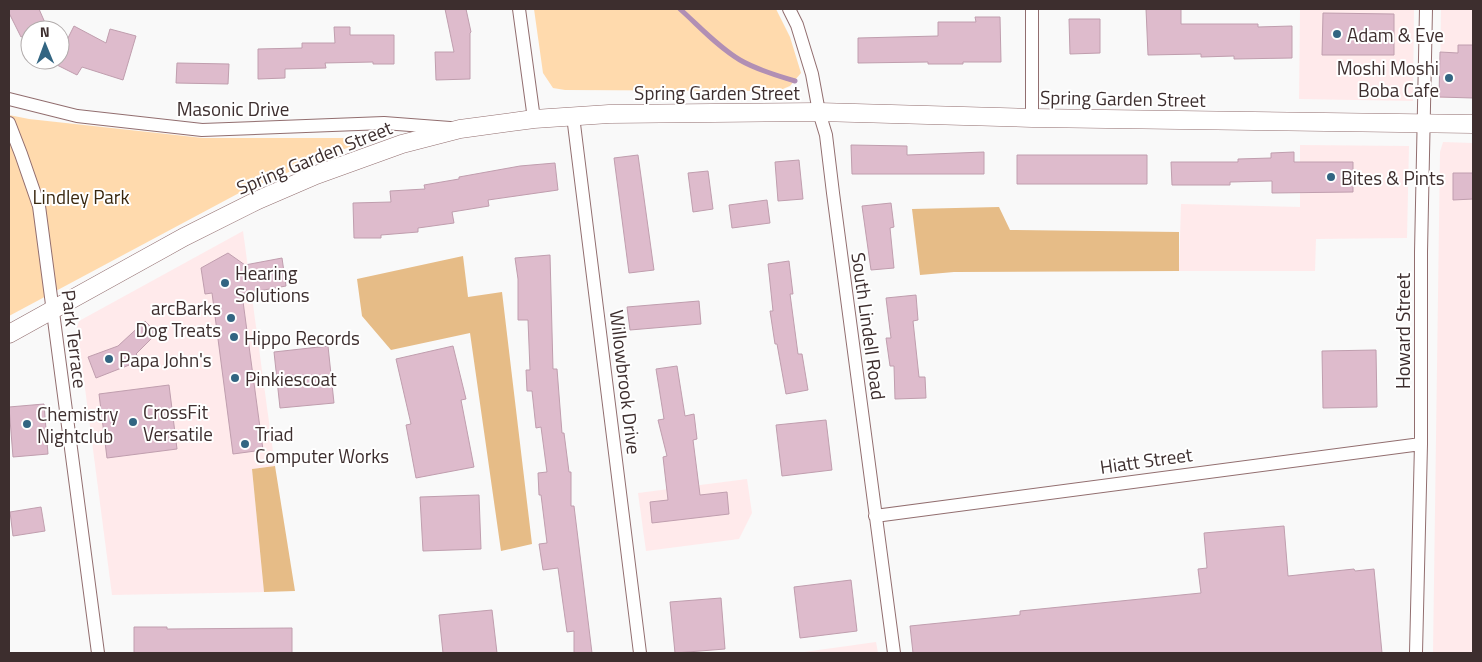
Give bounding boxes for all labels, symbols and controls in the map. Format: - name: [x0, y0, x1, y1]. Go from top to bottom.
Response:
- north arrow: [20, 20, 70, 70]
- place label: Adam & Eve: [1347, 20, 1444, 49]
- text: N: [40, 21, 50, 42]
- marker: Adam & Eve: [1331, 28, 1343, 40]
- place label: Moshi Moshi Boba Cafe: [1337, 53, 1439, 104]
- marker: Moshi Moshi Boba Cafe: [1443, 72, 1455, 84]
- street label: Spring Garden Street: [634, 78, 800, 107]
- street label: Spring Garden Street: [1040, 82, 1206, 114]
- street label: Masonic Drive: [177, 94, 289, 123]
- street label: Spring Garden Street: [232, 112, 397, 201]
- place label: Bites & Pints: [1341, 163, 1445, 192]
- marker: Bites & Pints: [1325, 171, 1337, 183]
- park label: Lindley Park: [32, 182, 130, 211]
- street label: South Lindell Road: [844, 250, 894, 402]
- place label: Hearing Solutions: [235, 258, 310, 309]
- street label: Howard Street: [1388, 273, 1417, 389]
- marker: Hearing Solutions: [219, 277, 231, 289]
- street label: Park Terrace: [55, 288, 95, 390]
- place label: arcBarks Dog Treats: [135, 293, 221, 344]
- street label: Willowbrook Drive: [603, 308, 649, 456]
- marker: arcBarks Dog Treats: [225, 312, 237, 324]
- place label: Hippo Records: [244, 323, 360, 352]
- marker: Hippo Records: [228, 331, 240, 343]
- place label: Papa John's: [119, 345, 212, 374]
- marker: Papa John's: [103, 353, 115, 365]
- place label: Pinkiescoat: [245, 364, 337, 393]
- marker: Pinkiescoat: [229, 372, 241, 384]
- place label: CrossFit Versatile: [143, 397, 213, 448]
- place label: Chemistry Nightclub: [37, 399, 118, 450]
- marker: CrossFit Versatile: [127, 416, 139, 428]
- marker: Chemistry Nightclub: [21, 418, 33, 430]
- place label: Triad Computer Works: [255, 419, 389, 470]
- marker: Triad Computer Works: [239, 438, 251, 450]
- street label: Hiatt Street: [1098, 439, 1194, 481]

